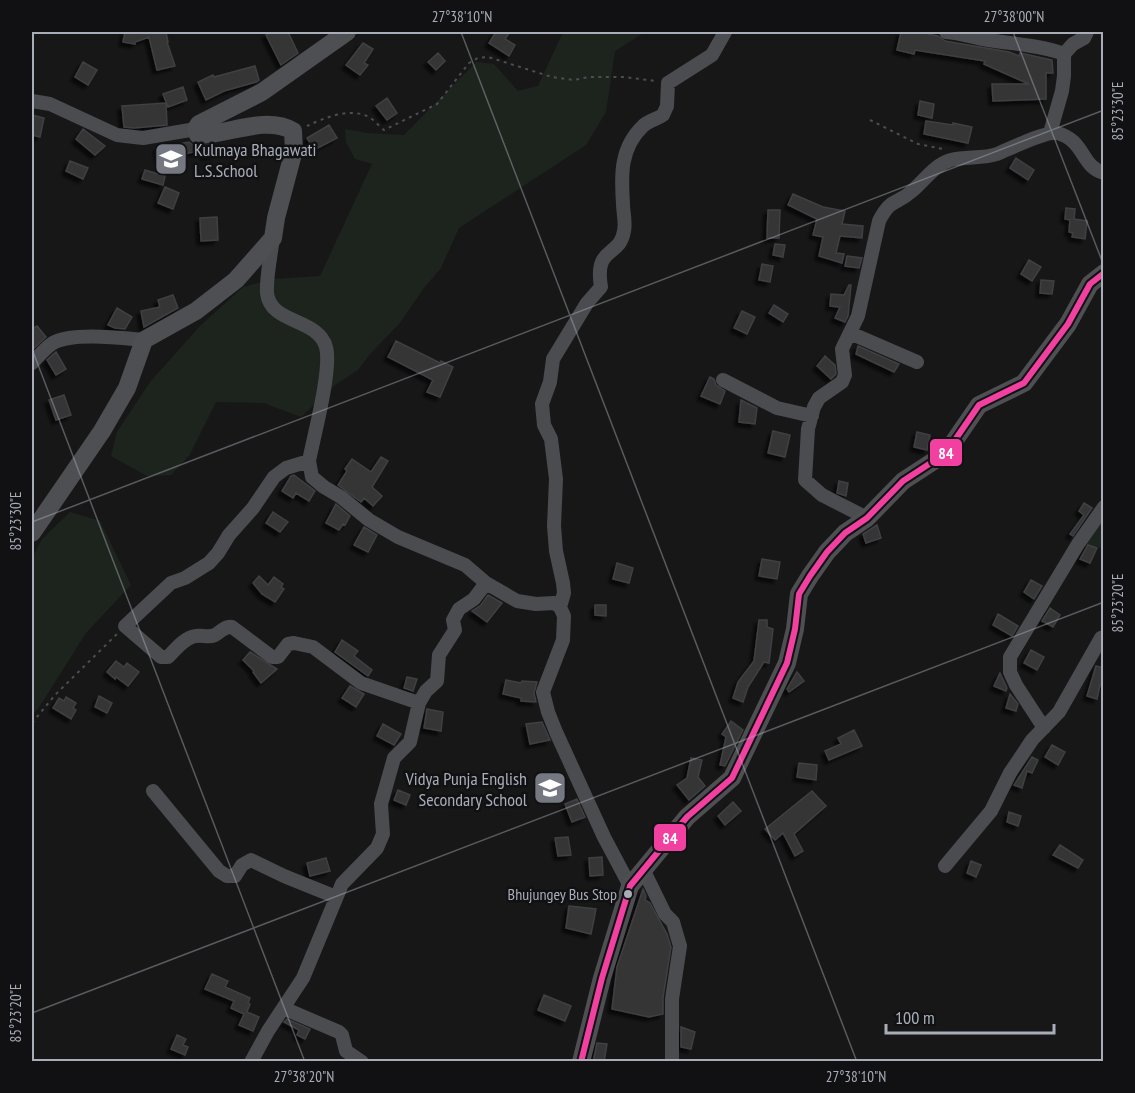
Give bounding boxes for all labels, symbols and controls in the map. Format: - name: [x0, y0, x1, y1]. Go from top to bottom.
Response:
- text: 27°38'10"N: [432, 7, 492, 26]
- text: 27°38'00"N: [984, 7, 1044, 26]
- text: 85°23'30"E: [1108, 81, 1127, 141]
- place label: Kulmaya Bhagawati L.S.School: [194, 138, 316, 182]
- school or university icon: Kulmaya Bhagawati L.S.School: [153, 141, 189, 177]
- line badge: 84: [929, 438, 963, 467]
- text: 84: [938, 443, 954, 463]
- text: 85°23'30"E: [6, 491, 25, 551]
- text: 85°23'20"E: [1108, 573, 1127, 633]
- place label: Vidya Punja English Secondary School: [404, 767, 528, 811]
- school or university icon: Vidya Punja English Secondary School: [532, 770, 568, 806]
- line badge: 84: [653, 823, 687, 852]
- text: 84: [662, 828, 678, 848]
- place label: Bhujungey Bus Stop: [508, 884, 617, 904]
- marker: Bhujungey Bus Stop: [622, 888, 634, 900]
- text: 85°23'20"E: [6, 983, 25, 1043]
- scale bar: [886, 997, 1054, 1035]
- text: 100 m: [895, 1006, 935, 1029]
- text: 27°38'20"N: [274, 1067, 334, 1086]
- text: 27°38'10"N: [826, 1067, 886, 1086]

